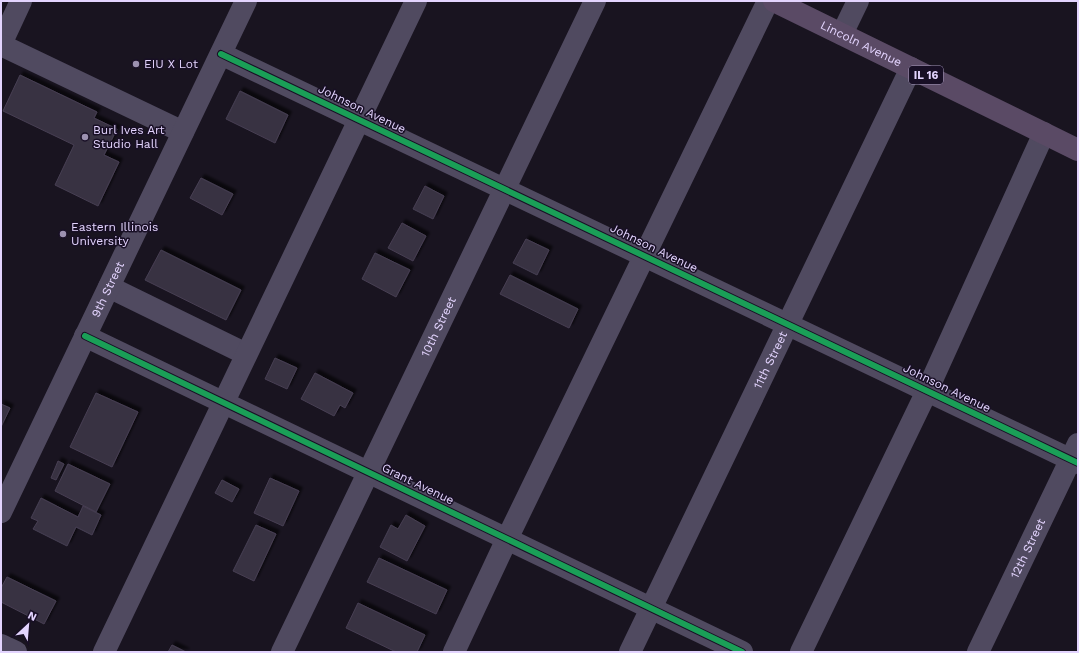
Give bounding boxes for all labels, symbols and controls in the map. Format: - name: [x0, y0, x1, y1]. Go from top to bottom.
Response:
- street label: Lincoln Avenue: [818, 18, 904, 70]
- place label: EIU X Lot: [144, 57, 198, 71]
- marker: EIU X Lot: [131, 59, 141, 69]
- road number: IL 16: [909, 66, 943, 84]
- street label: Johnson Avenue: [316, 82, 408, 136]
- place label: Burl Ives Art Studio Hall: [93, 123, 165, 151]
- marker: Burl Ives Art Studio Hall: [80, 132, 90, 142]
- place label: Eastern Illinois University: [71, 220, 158, 248]
- street label: Johnson Avenue: [608, 221, 700, 275]
- marker: Eastern Illinois University: [58, 229, 68, 239]
- street label: 9th Street: [88, 259, 127, 319]
- street label: 10th Street: [418, 294, 459, 359]
- street label: 11th Street: [751, 329, 790, 391]
- street label: Johnson Avenue: [901, 361, 993, 415]
- street label: Grant Avenue: [380, 460, 456, 508]
- street label: 12th Street: [1008, 516, 1048, 580]
- north arrow: [8, 605, 48, 645]
- text: N: [26, 609, 39, 624]

